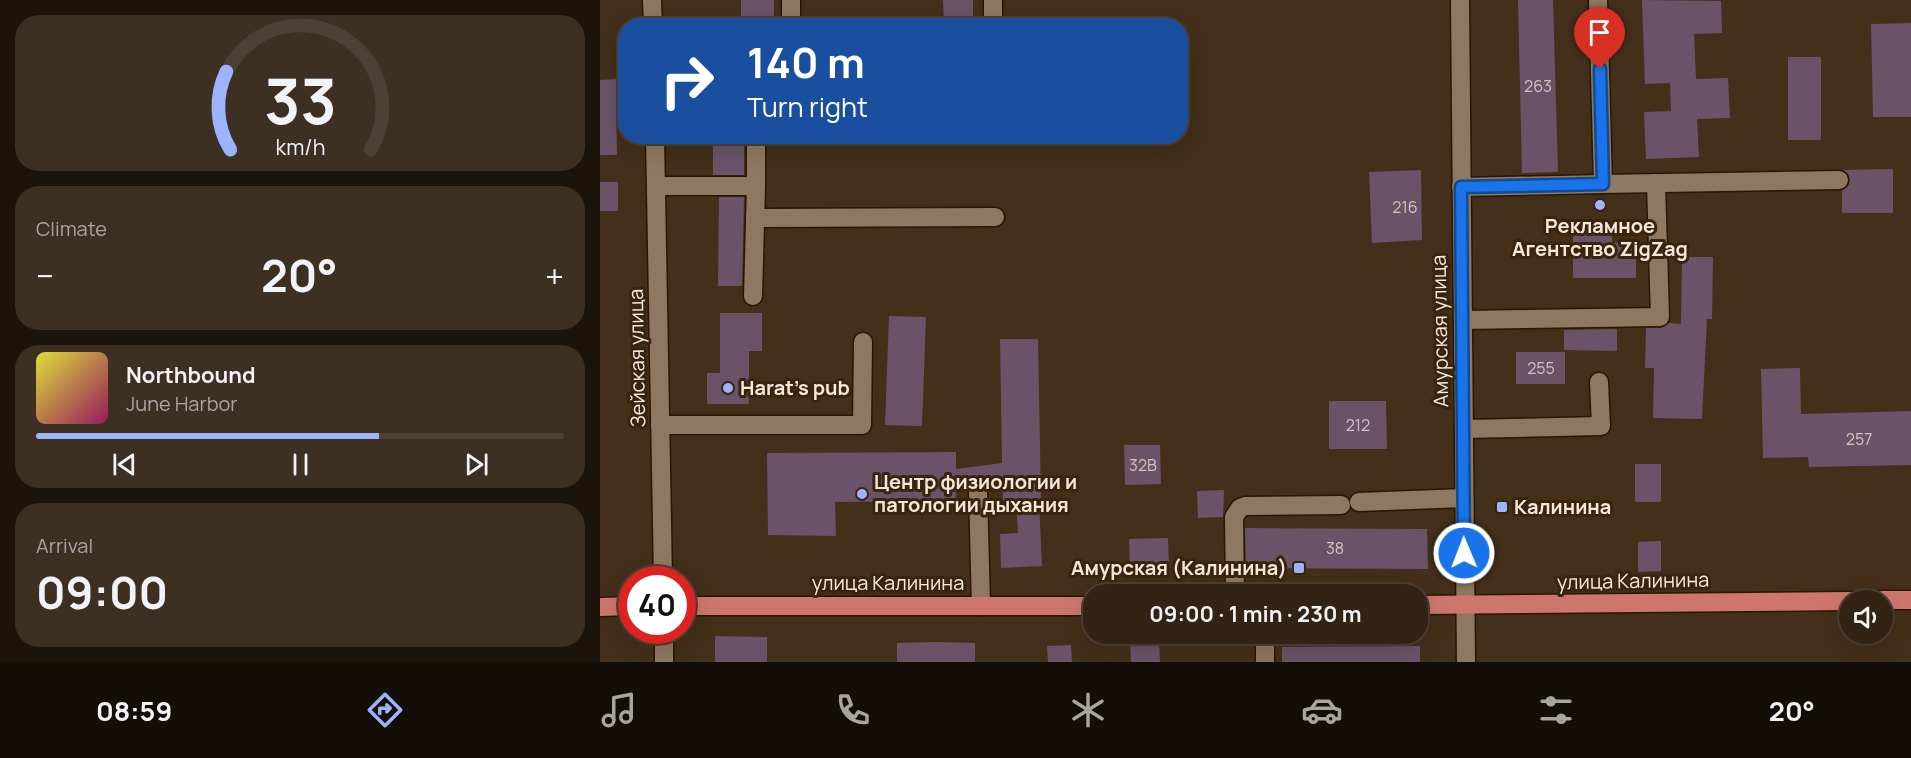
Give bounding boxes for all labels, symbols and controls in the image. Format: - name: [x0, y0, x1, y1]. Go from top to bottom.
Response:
- pin: [1574, 7, 1625, 69]
- icon: arrive: [1583, 16, 1616, 49]
- text: 140 m: [747, 33, 865, 91]
- icon: right: [648, 42, 726, 120]
- text: 33: [264, 57, 336, 143]
- house number: 263: [1524, 75, 1552, 97]
- text: Turn right: [747, 88, 868, 125]
- text: km/h: [275, 132, 325, 161]
- house number: 216: [1392, 196, 1418, 218]
- marker: Рекламное Агентство ZigZag: [1593, 198, 1607, 212]
- place label: Рекламное Агентство ZigZag: [1512, 212, 1688, 262]
- text: Climate: [36, 215, 107, 242]
- text: 20°: [261, 244, 338, 306]
- text: −: [36, 253, 54, 298]
- text: +: [545, 253, 564, 298]
- street label: Амурская улица: [1425, 255, 1454, 408]
- street label: Зейская улица: [622, 288, 651, 428]
- house number: 255: [1527, 357, 1555, 379]
- text: Northbound: [126, 360, 256, 390]
- place label: Harat’s pub: [740, 374, 850, 401]
- marker: Harat’s pub: [721, 381, 735, 395]
- text: June Harbor: [126, 390, 238, 417]
- house number: 212: [1346, 414, 1370, 436]
- house number: 257: [1846, 428, 1872, 450]
- icon: previous: [108, 448, 141, 481]
- icon: pause: [284, 448, 317, 481]
- icon: next: [460, 448, 493, 481]
- house number: 32В: [1129, 454, 1157, 476]
- place label: Центр физиологии и патологии дыхания: [874, 468, 1077, 518]
- marker: Центр физиологии и патологии дыхания: [855, 487, 869, 501]
- place label: Калинина: [1514, 493, 1611, 520]
- marker: Калинина: [1495, 500, 1509, 514]
- position arrow: [1432, 521, 1496, 585]
- text: Arrival: [36, 532, 93, 559]
- house number: 38: [1326, 537, 1344, 559]
- place label: Амурская (Калинина): [1071, 554, 1287, 581]
- text: 09:00: [36, 561, 168, 623]
- marker: Амурская (Калинина): [1292, 561, 1306, 575]
- speed limit sign: 40: [618, 566, 696, 644]
- street label: улица Калинина: [1557, 566, 1709, 595]
- street label: улица Калинина: [812, 569, 964, 596]
- map controls: [1839, 590, 1893, 644]
- button: sound: [1839, 590, 1893, 644]
- text: 09:00 · 1 min · 230 m: [1149, 599, 1362, 629]
- icon: directions: [364, 689, 406, 731]
- icon: music: [598, 689, 640, 731]
- icon: phone: [832, 689, 874, 731]
- icon: climate: [1067, 689, 1109, 731]
- icon: car: [1301, 689, 1343, 731]
- icon: filters: [1535, 689, 1577, 731]
- text: 08:59: [96, 692, 172, 729]
- text: 20°: [1769, 692, 1815, 729]

